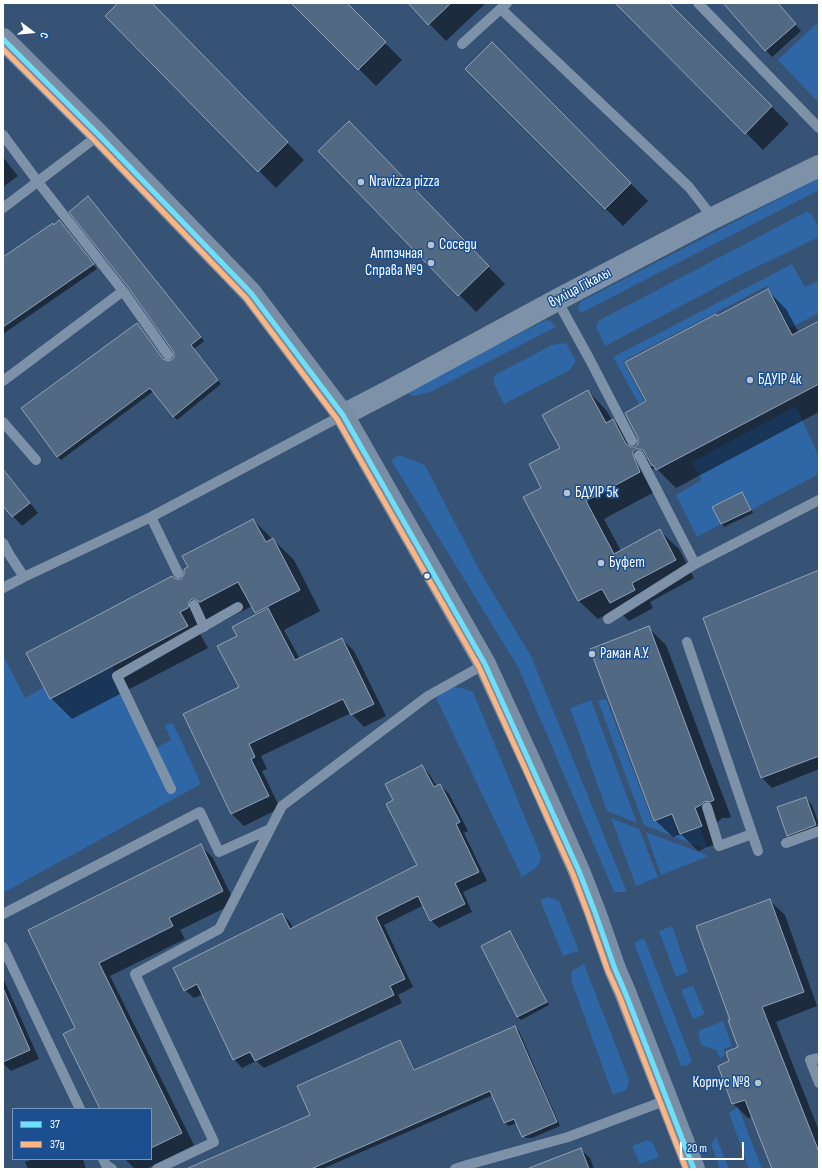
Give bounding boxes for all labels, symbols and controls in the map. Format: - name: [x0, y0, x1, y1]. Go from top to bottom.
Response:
- north arrow: [12, 12, 52, 52]
- text: С: [37, 31, 51, 40]
- place label: Nravizza pizza: [369, 173, 439, 191]
- marker: Nravizza pizza: [356, 177, 366, 187]
- place label: Соседи: [439, 236, 477, 254]
- marker: Соседи: [426, 240, 436, 250]
- place label: Аптэчная Справа №9: [365, 245, 423, 280]
- marker: Аптэчная Справа №9: [426, 258, 436, 268]
- street label: вуліца Гікалы: [546, 264, 614, 312]
- place label: БДУІР 4к: [758, 371, 801, 389]
- marker: БДУІР 4к: [745, 375, 755, 385]
- place label: БДУІР 5к: [575, 484, 618, 502]
- marker: БДУІР 5к: [562, 488, 572, 498]
- place label: Буфет: [609, 554, 645, 572]
- marker: Буфет: [596, 558, 606, 568]
- unlabelled marker: [422, 571, 432, 581]
- place label: Раман А.У.: [600, 645, 649, 663]
- marker: Раман А.У.: [587, 649, 597, 659]
- place label: Корпус №8: [693, 1074, 750, 1092]
- marker: Корпус №8: [753, 1078, 763, 1088]
- legend: [12, 1108, 152, 1160]
- text: 37: [50, 1117, 60, 1132]
- scale bar: [682, 1134, 746, 1160]
- text: 37д: [50, 1137, 65, 1152]
- text: 20 m: [687, 1141, 707, 1156]

